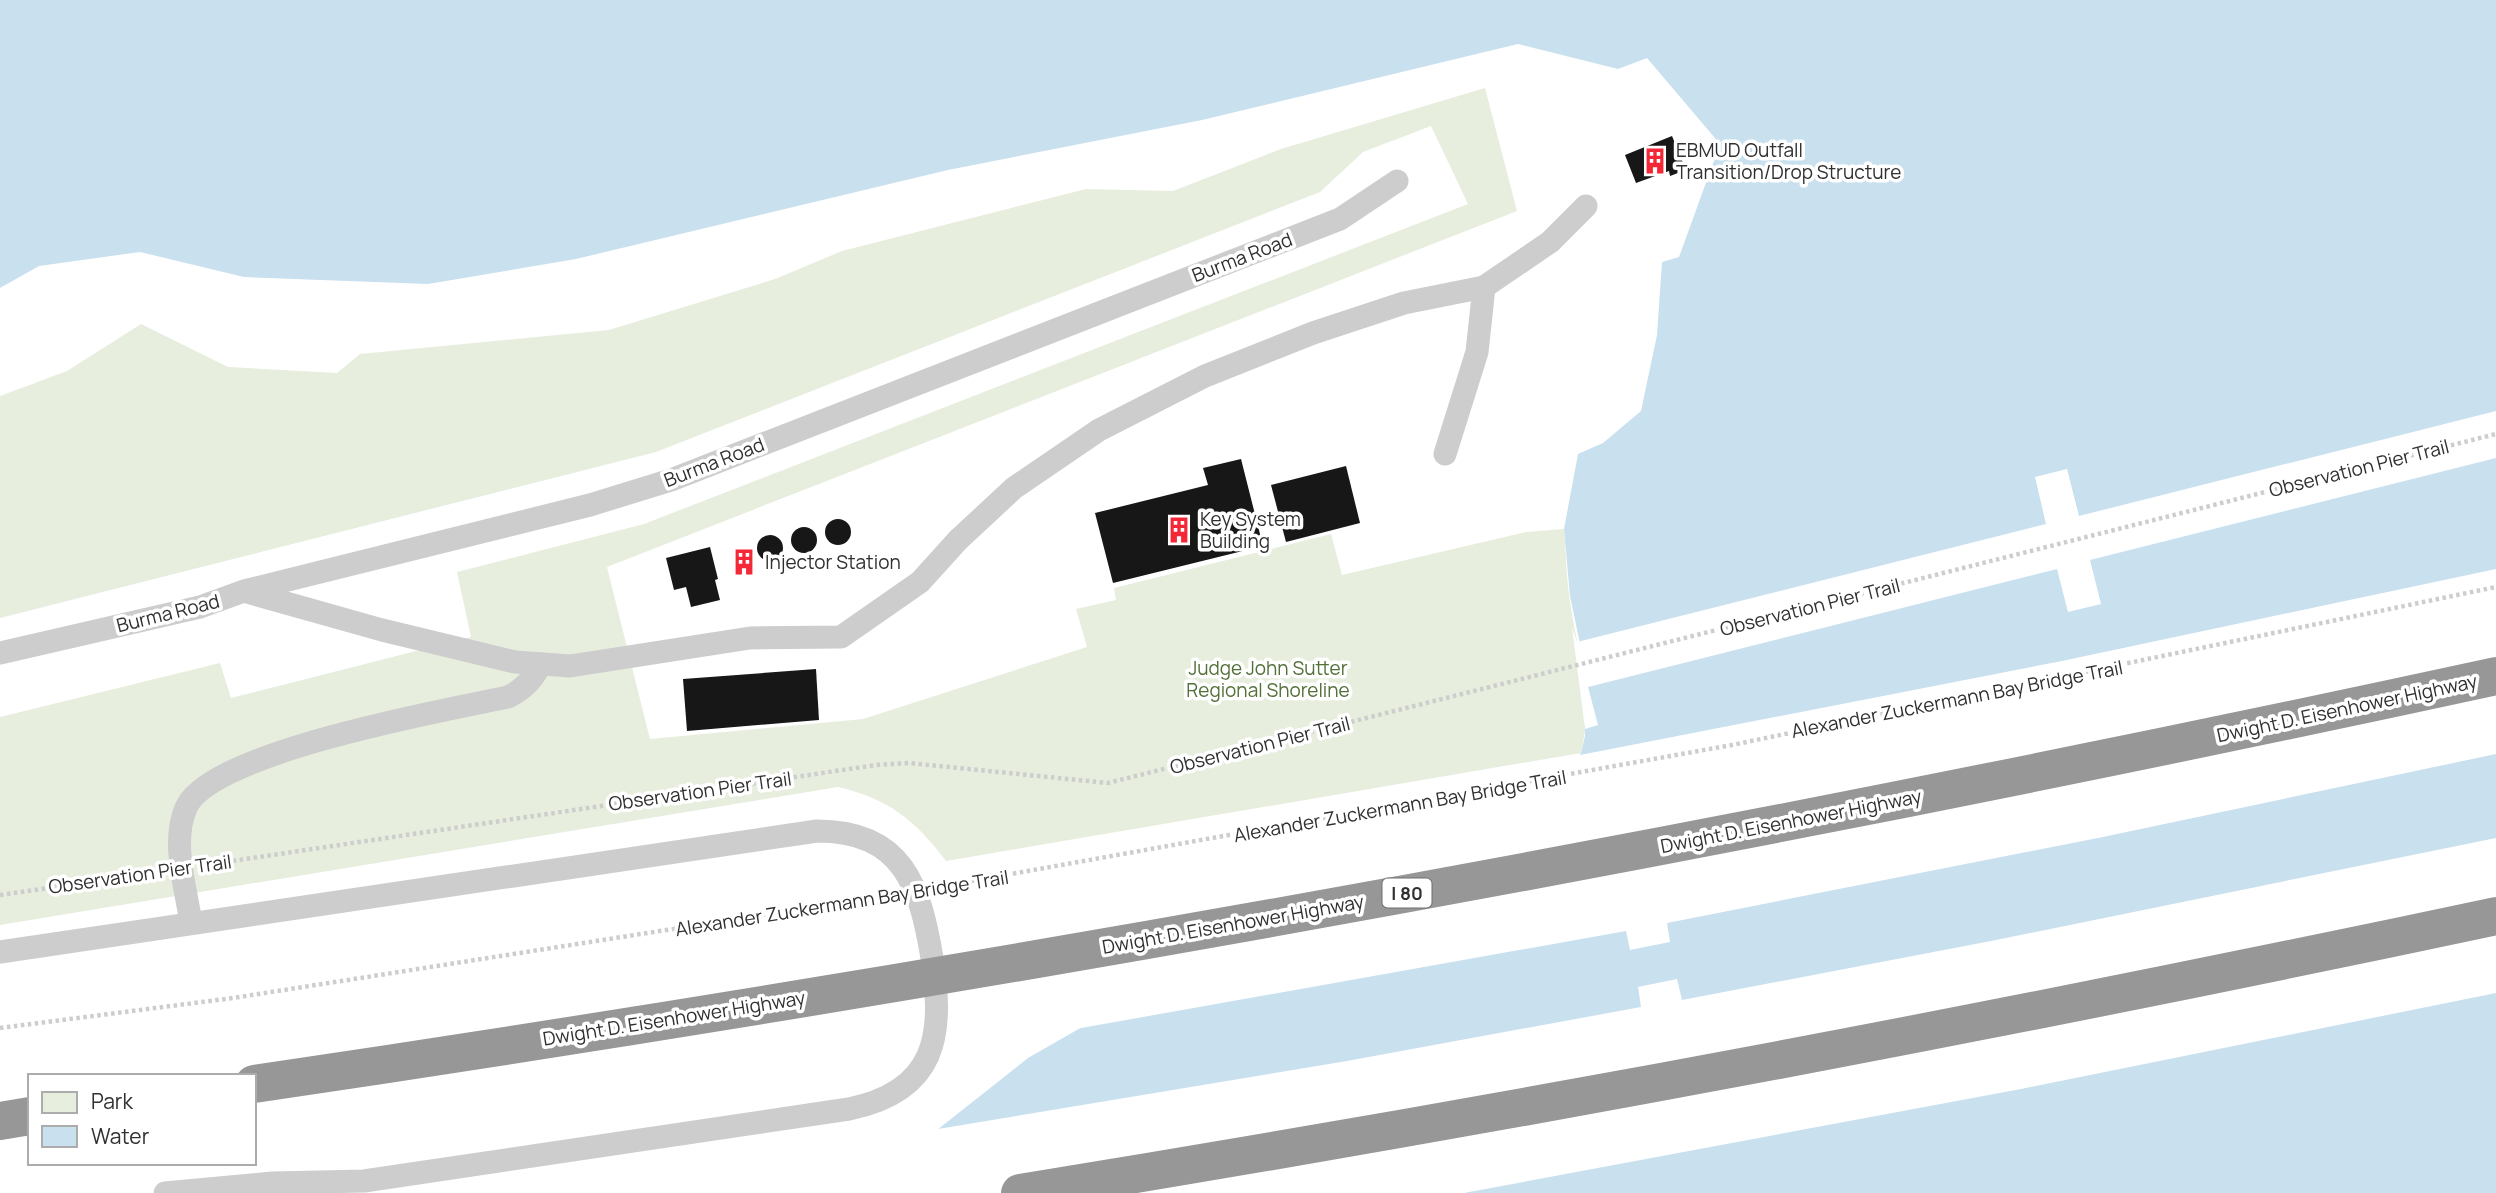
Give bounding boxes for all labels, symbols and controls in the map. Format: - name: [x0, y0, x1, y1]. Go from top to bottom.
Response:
- place label: EBMUD Outfall Transition/Drop Structure: [1676, 137, 1901, 185]
- building icon: EBMUD Outfall Transition/Drop Structure: [1640, 146, 1670, 176]
- street label: Burma Road: [1188, 226, 1296, 288]
- street label: Burma Road: [660, 431, 768, 493]
- street label: Observation Pier Trail: [2266, 433, 2452, 503]
- place label: Key System Building: [1200, 506, 1301, 554]
- building icon: Key System Building: [1164, 515, 1194, 545]
- building icon: Injector Station: [729, 547, 759, 577]
- place label: Injector Station: [765, 549, 901, 575]
- street label: Observation Pier Trail: [1717, 572, 1903, 642]
- street label: Burma Road: [114, 588, 222, 638]
- street label: Alexander Zuckermann Bay Bridge Trail: [1789, 654, 2125, 744]
- park label: Judge John Sutter Regional Shoreline: [1186, 655, 1350, 703]
- street label: Dwight D. Eisenhower Highway: [2214, 668, 2480, 748]
- street label: Observation Pier Trail: [1167, 710, 1353, 780]
- street label: Alexander Zuckermann Bay Bridge Trail: [1232, 764, 1568, 848]
- street label: Observation Pier Trail: [607, 765, 793, 817]
- street label: Dwight D. Eisenhower Highway: [1658, 783, 1924, 859]
- street label: Observation Pier Trail: [47, 848, 233, 900]
- street label: Alexander Zuckermann Bay Bridge Trail: [673, 864, 1011, 942]
- road number: I 80: [1382, 878, 1432, 908]
- street label: Dwight D. Eisenhower Highway: [1100, 888, 1366, 960]
- street label: Dwight D. Eisenhower Highway: [541, 984, 807, 1052]
- legend: [28, 1074, 256, 1165]
- text: Park: [91, 1087, 133, 1115]
- text: Water: [91, 1122, 150, 1150]

